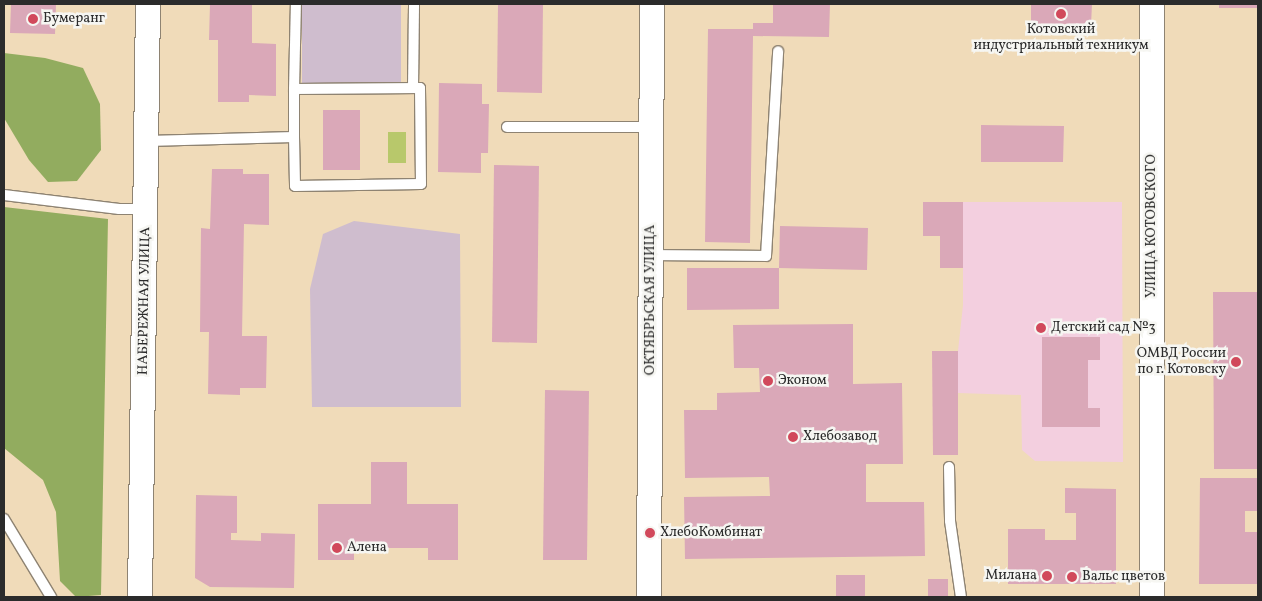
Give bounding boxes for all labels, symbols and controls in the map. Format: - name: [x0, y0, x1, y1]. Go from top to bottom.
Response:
- marker: Котовский индустриальный техникум: [1055, 8, 1067, 20]
- place label: Бумеранг: [43, 11, 105, 27]
- marker: Бумеранг: [27, 13, 39, 25]
- place label: Котовский индустриальный техникум: [973, 22, 1149, 54]
- street label: УЛИЦА КОТОВСКОГО: [1144, 154, 1160, 298]
- street label: ОКТЯБРЬСКАЯ УЛИЦА: [643, 225, 659, 375]
- street label: НАБЕРЕЖНАЯ УЛИЦА: [135, 227, 155, 375]
- place label: Детский сад №3: [1051, 320, 1156, 336]
- marker: Детский сад №3: [1035, 322, 1047, 334]
- place label: ОМВД России по г. Котовску: [1137, 346, 1226, 378]
- marker: ОМВД России по г. Котовску: [1230, 356, 1242, 368]
- place label: Эконом: [778, 373, 827, 389]
- marker: Эконом: [762, 375, 774, 387]
- place label: Хлебозавод: [803, 429, 877, 445]
- marker: Хлебозавод: [787, 431, 799, 443]
- place label: ХлебоКомбинат: [660, 525, 762, 541]
- marker: ХлебоКомбинат: [644, 527, 656, 539]
- place label: Алена: [347, 540, 387, 556]
- marker: Алена: [331, 542, 343, 554]
- place label: Милана: [985, 568, 1037, 584]
- place label: Вальс цветов: [1082, 569, 1165, 585]
- marker: Милана: [1041, 570, 1053, 582]
- marker: Вальс цветов: [1066, 571, 1078, 583]

